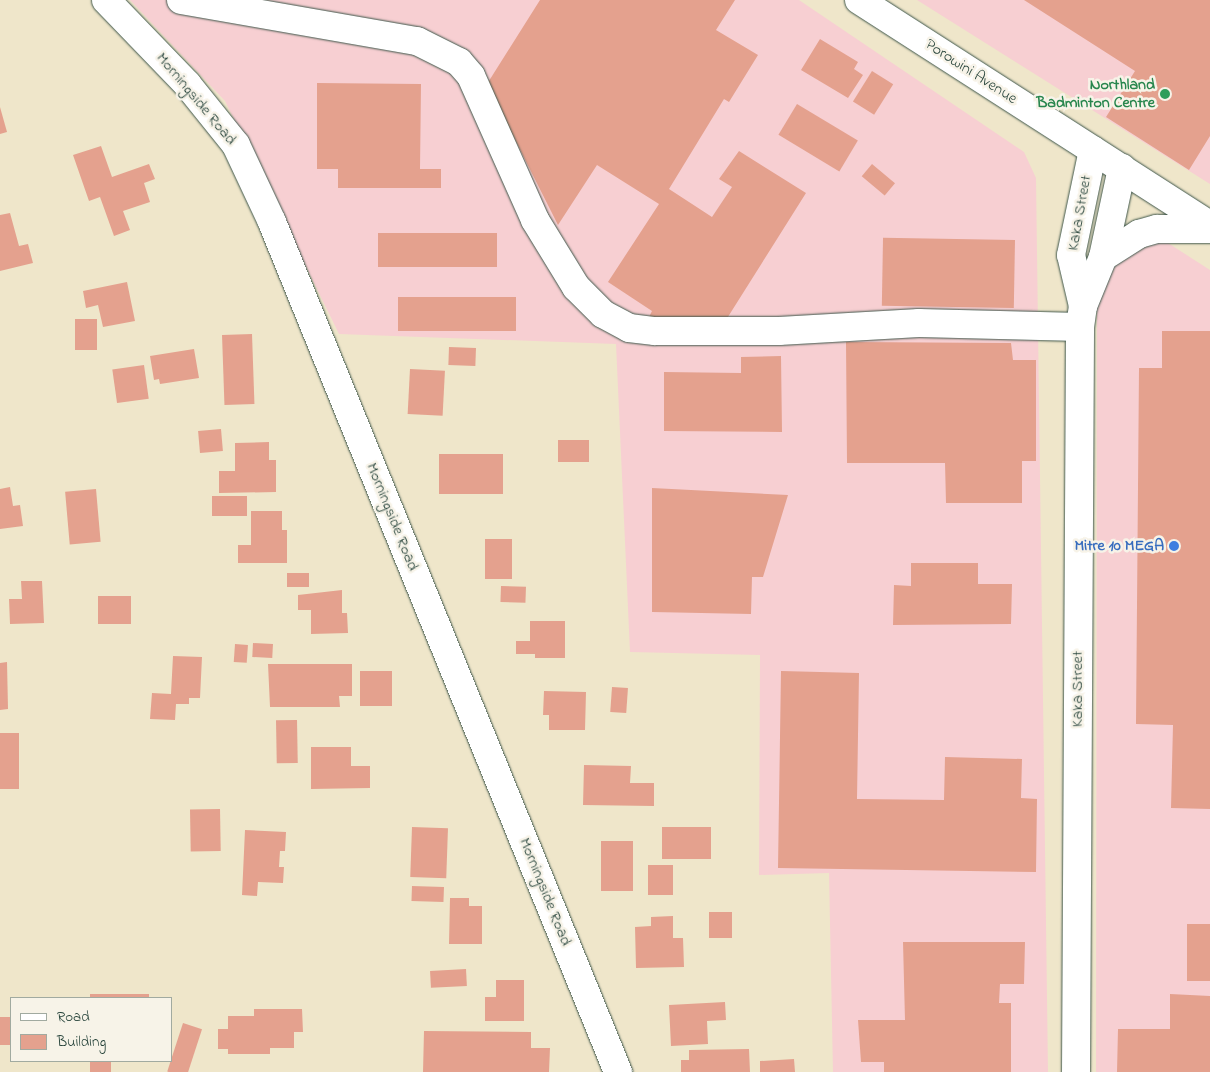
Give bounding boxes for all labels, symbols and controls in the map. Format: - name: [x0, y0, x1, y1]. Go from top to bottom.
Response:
- street label: Porowini Avenue: [921, 35, 1021, 109]
- street label: Morningside Road: [152, 49, 240, 149]
- place label: Northland Badminton Centre: [1036, 75, 1155, 113]
- marker: Northland Badminton Centre: [1159, 88, 1171, 100]
- street label: Kaka Street: [1064, 174, 1096, 252]
- street label: Morningside Road: [362, 460, 422, 574]
- place label: Mitre 10 MEGA: [1075, 536, 1164, 556]
- marker: Mitre 10 MEGA: [1168, 540, 1180, 552]
- street label: Kaka Street: [1068, 651, 1088, 727]
- street label: Morningside Road: [515, 835, 575, 949]
- legend: [10, 997, 172, 1062]
- text: Road: [57, 1006, 90, 1028]
- text: Building: [57, 1031, 106, 1053]

